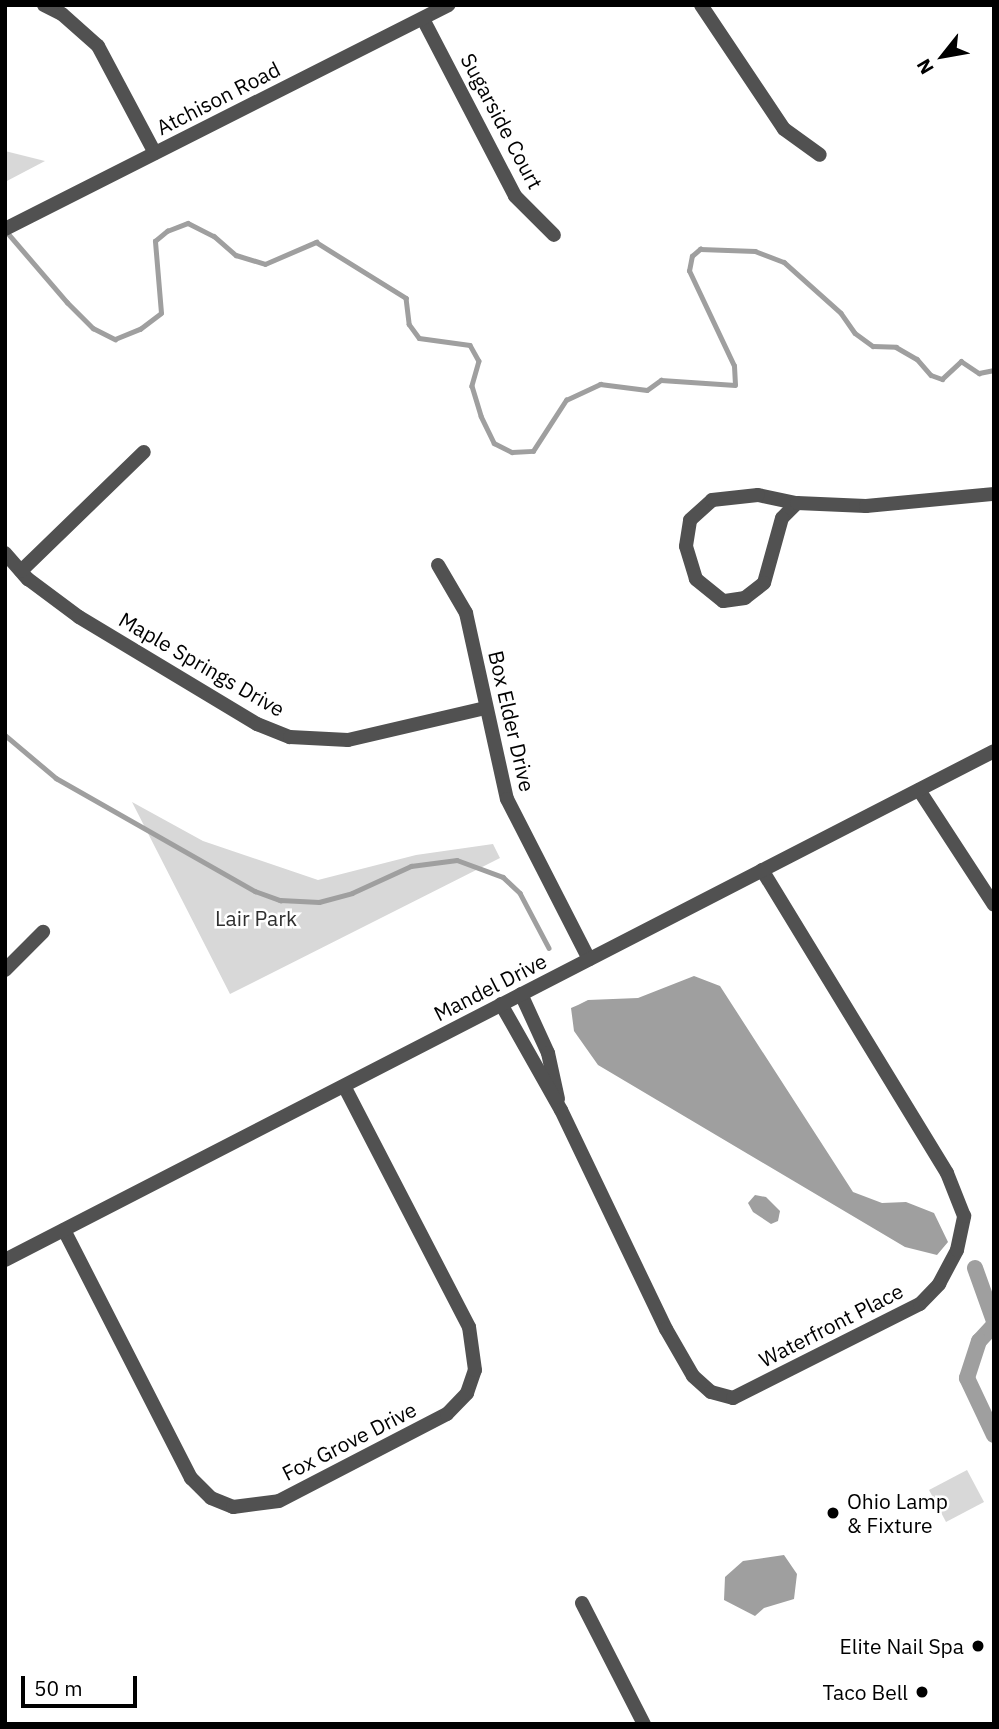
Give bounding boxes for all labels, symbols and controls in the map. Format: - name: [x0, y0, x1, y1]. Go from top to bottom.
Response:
- north arrow: [908, 21, 978, 91]
- street label: Sugarside Court: [456, 49, 548, 193]
- text: N: [911, 55, 939, 79]
- street label: Atchison Road: [152, 56, 284, 140]
- street label: Maple Springs Drive: [115, 606, 289, 722]
- street label: Box Elder Drive: [484, 648, 540, 794]
- park label: Lair Park: [215, 905, 297, 931]
- street label: Mandel Drive: [429, 948, 551, 1026]
- street label: Waterfront Place: [755, 1278, 907, 1372]
- street label: Fox Grove Drive: [278, 1396, 420, 1486]
- place label: Ohio Lamp & Fixture: [847, 1488, 948, 1538]
- marker: Ohio Lamp & Fixture: [825, 1505, 841, 1521]
- place label: Elite Nail Spa: [839, 1633, 964, 1659]
- marker: Elite Nail Spa: [970, 1638, 986, 1654]
- scale bar: [24, 1662, 140, 1706]
- text: 50 m: [34, 1674, 83, 1702]
- place label: Taco Bell: [823, 1679, 908, 1705]
- marker: Taco Bell: [914, 1684, 930, 1700]

